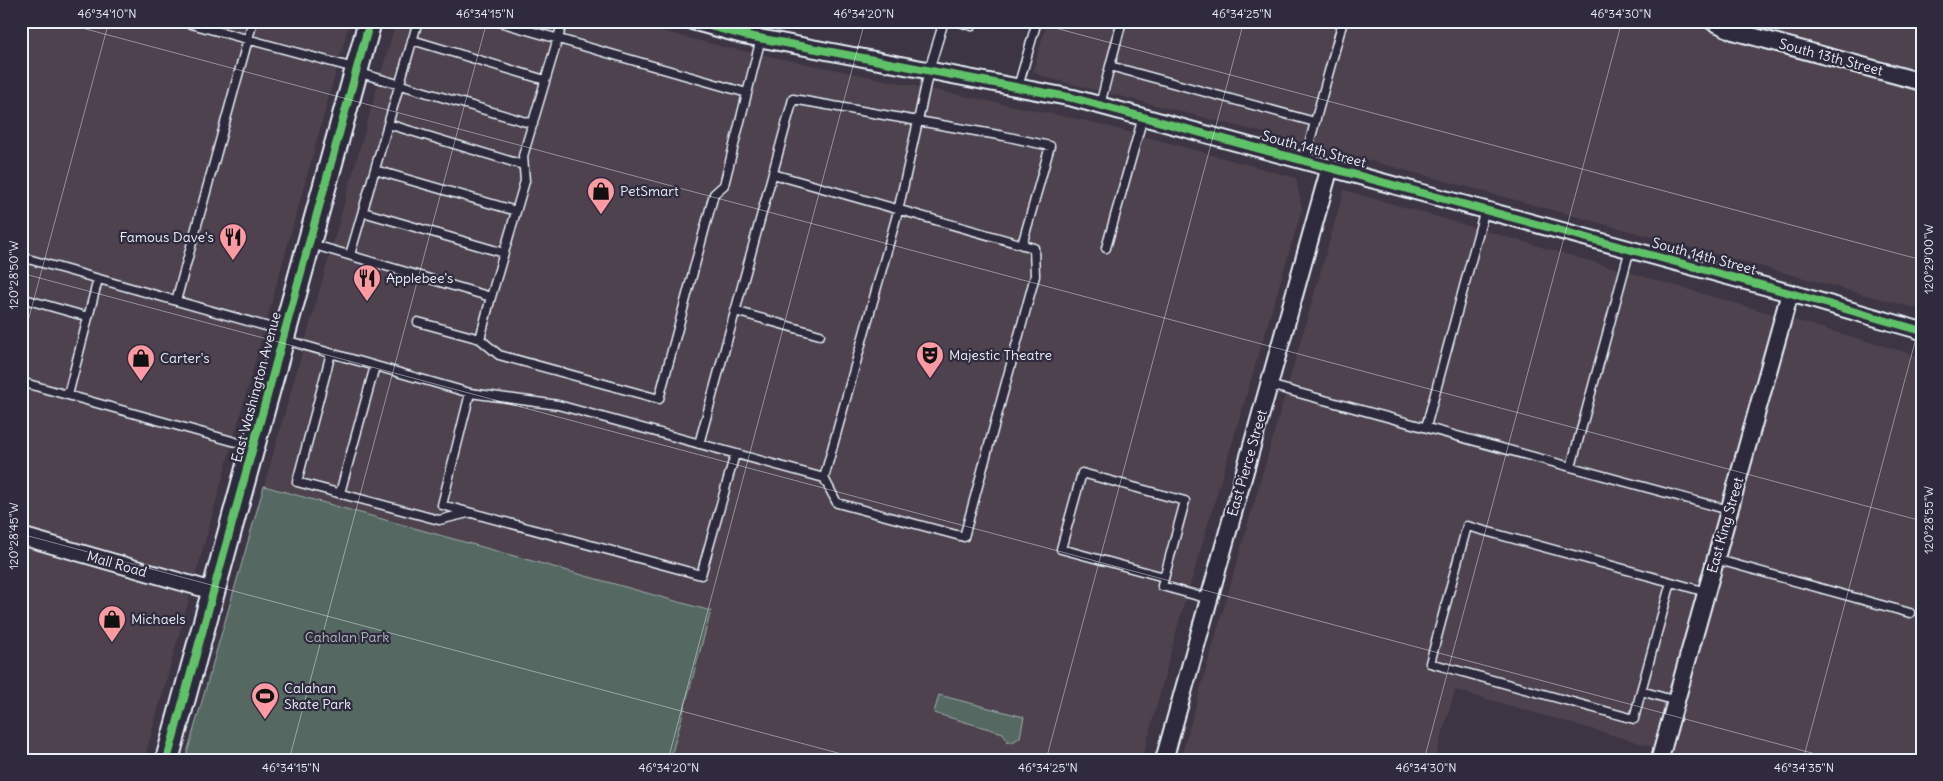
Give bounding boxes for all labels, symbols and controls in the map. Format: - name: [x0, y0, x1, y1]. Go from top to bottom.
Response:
- text: 46°34'10"N: [78, 6, 136, 21]
- text: 46°34'15"N: [456, 6, 514, 21]
- text: 46°34'20"N: [834, 6, 894, 21]
- text: 46°34'25"N: [1212, 6, 1272, 21]
- text: 46°34'30"N: [1590, 6, 1652, 21]
- street label: South 13th Street: [1777, 34, 1885, 80]
- street label: South 14th Street: [1260, 126, 1368, 172]
- shop icon: PetSmart: [586, 176, 616, 215]
- place label: PetSmart: [620, 182, 679, 200]
- restaurant icon: Famous Dave's: [218, 222, 248, 261]
- text: 120°29'00"W: [1921, 224, 1936, 294]
- place label: Famous Dave's: [119, 228, 214, 246]
- street label: South 14th Street: [1650, 233, 1758, 279]
- text: 120°28'50"W: [6, 241, 21, 309]
- restaurant icon: Applebee's: [352, 263, 382, 302]
- place label: Applebee's: [386, 269, 453, 287]
- street label: East Washington Avenue: [227, 310, 285, 464]
- theatre icon: Majestic Theatre: [915, 340, 945, 379]
- shop icon: Carter's: [126, 343, 156, 382]
- place label: Majestic Theatre: [949, 346, 1052, 364]
- place label: Carter's: [160, 349, 210, 367]
- street label: East Pierce Street: [1223, 407, 1271, 518]
- street label: East King Street: [1703, 475, 1747, 575]
- text: 120°28'55"W: [1921, 486, 1936, 554]
- text: 120°28'45"W: [6, 502, 21, 570]
- street label: Mall Road: [85, 547, 149, 581]
- shop icon: Michaels: [97, 604, 127, 643]
- place label: Michaels: [131, 610, 186, 628]
- park label: Cahalan Park: [305, 628, 389, 646]
- place label: Calahan Skate Park: [284, 679, 351, 713]
- sports icon: Calahan Skate Park: [250, 681, 280, 720]
- text: 46°34'15"N: [262, 760, 320, 775]
- text: 46°34'20"N: [639, 760, 699, 775]
- text: 46°34'25"N: [1018, 760, 1078, 775]
- text: 46°34'30"N: [1395, 760, 1457, 775]
- text: 46°34'35"N: [1774, 760, 1834, 775]

